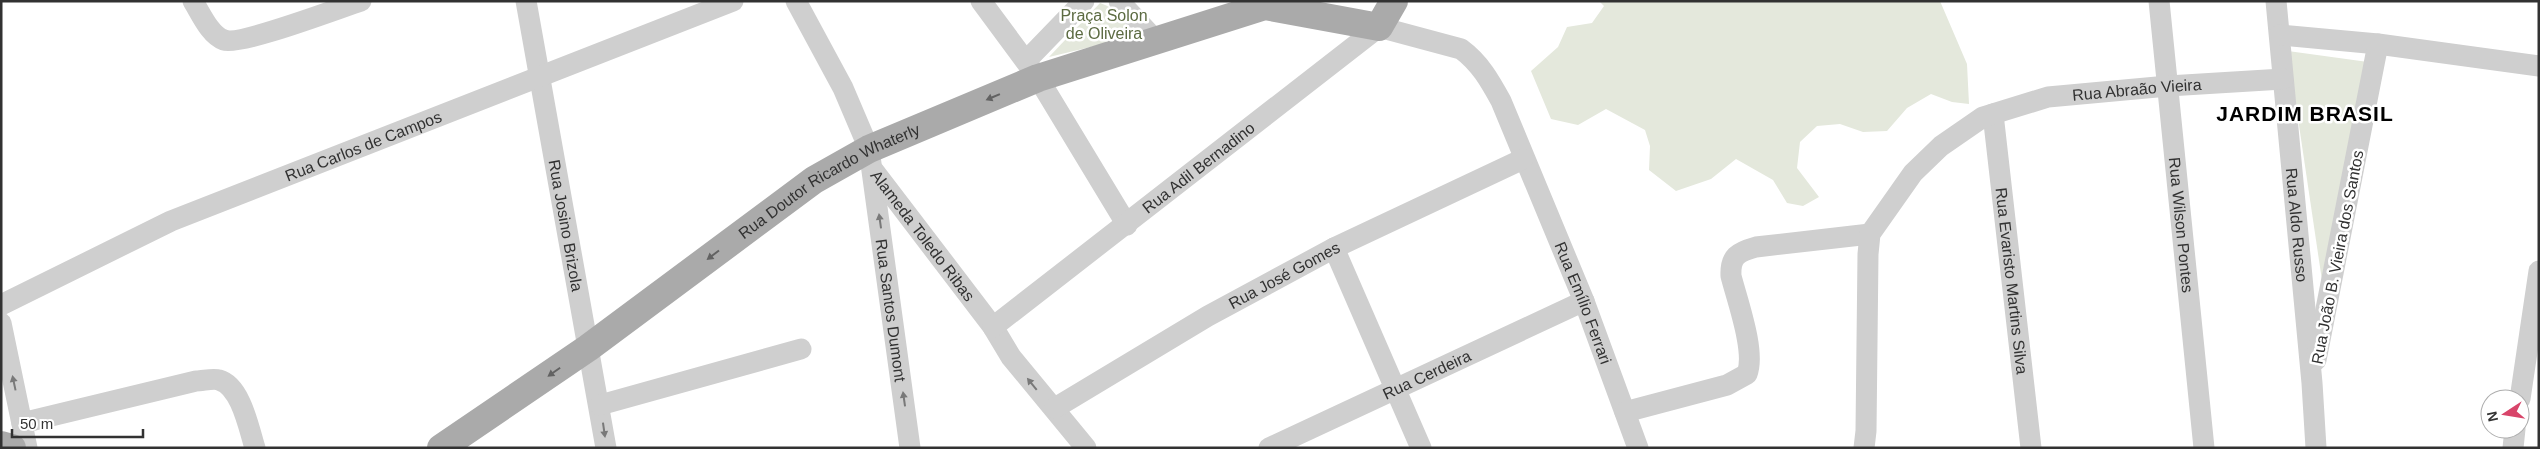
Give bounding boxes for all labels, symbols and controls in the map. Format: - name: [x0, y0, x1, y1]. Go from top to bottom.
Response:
- park label: Praça Solon de Oliveira: [1060, 7, 1148, 42]
- street label: Rua Abraão Vieira: [2072, 76, 2202, 104]
- one-way arrow: [986, 93, 1000, 101]
- district label: JARDIM BRASIL: [2216, 102, 2394, 125]
- street label: Rua Carlos de Campos: [283, 108, 444, 184]
- street label: Rua Adil Bernadino: [1139, 119, 1258, 217]
- street label: Rua Doutor Ricardo Whaterly: [735, 121, 922, 242]
- street label: Rua João B. Vieira dos Santos: [2308, 149, 2367, 366]
- street label: Rua Wilson Pontes: [2166, 156, 2196, 294]
- street label: Rua Josino Brizola: [546, 158, 586, 293]
- street label: Alameda Toledo Ribas: [867, 167, 978, 304]
- street label: Rua Aldo Russo: [2283, 167, 2310, 283]
- street label: Rua Evaristo Martins Silva: [1992, 187, 2031, 375]
- one-way arrow: [876, 213, 884, 229]
- street label: Rua Santos Dumont: [872, 238, 909, 383]
- street label: Rua José Gomes: [1226, 239, 1342, 312]
- street label: Rua Emílio Ferrari: [1551, 239, 1614, 366]
- one-way arrow: [706, 250, 720, 260]
- street label: Rua Cerdeira: [1380, 347, 1474, 403]
- one-way arrow: [547, 367, 561, 377]
- one-way arrow: [9, 374, 17, 390]
- one-way arrow: [1027, 378, 1038, 391]
- north arrow: [2480, 389, 2530, 439]
- one-way arrow: [900, 391, 908, 407]
- scale bar: [12, 406, 144, 438]
- text: N: [2483, 410, 2501, 423]
- text: 50 m: [20, 415, 53, 432]
- one-way arrow: [600, 423, 608, 439]

